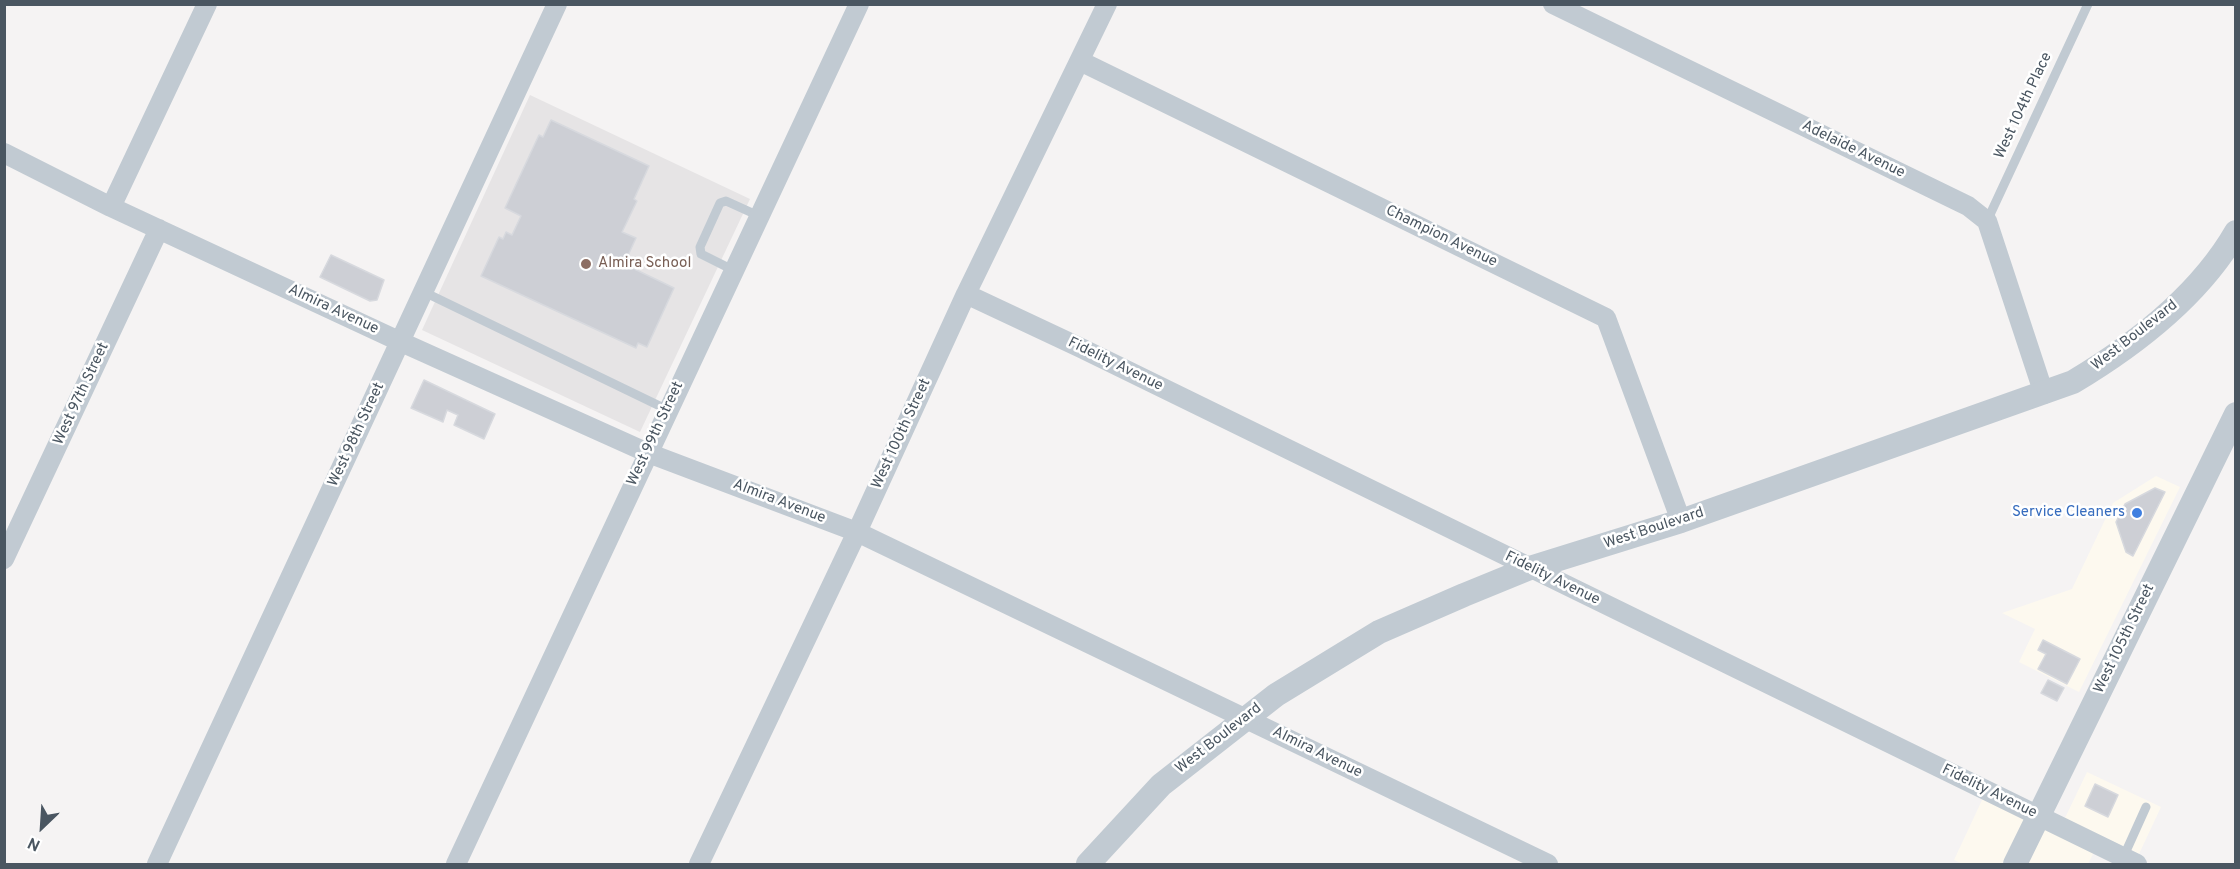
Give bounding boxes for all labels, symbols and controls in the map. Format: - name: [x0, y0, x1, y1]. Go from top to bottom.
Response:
- street label: West 104th Place: [1991, 50, 2057, 162]
- street label: Adelaide Avenue: [1799, 117, 1907, 183]
- street label: Champion Avenue: [1382, 202, 1500, 272]
- place label: Almira School: [598, 255, 691, 273]
- marker: Almira School: [579, 257, 593, 271]
- street label: Almira Avenue: [285, 281, 381, 339]
- street label: West Boulevard: [2088, 297, 2182, 375]
- street label: Fidelity Avenue: [1065, 334, 1165, 396]
- street label: West 97th Street: [50, 340, 114, 448]
- street label: West 100th Street: [869, 376, 935, 492]
- street label: West 99th Street: [624, 379, 688, 489]
- street label: West 98th Street: [325, 380, 389, 490]
- street label: Almira Avenue: [730, 476, 828, 528]
- street label: West Boulevard: [1602, 504, 1706, 554]
- place label: Service Cleaners: [2012, 504, 2125, 522]
- marker: Service Cleaners: [2130, 506, 2144, 520]
- street label: Fidelity Avenue: [1502, 548, 1602, 610]
- street label: West 105th Street: [2091, 581, 2159, 697]
- street label: West Boulevard: [1172, 700, 1266, 778]
- street label: Almira Avenue: [1269, 723, 1365, 783]
- street label: Fidelity Avenue: [1939, 761, 2039, 823]
- north arrow: [12, 797, 72, 857]
- text: N: [25, 832, 44, 855]

